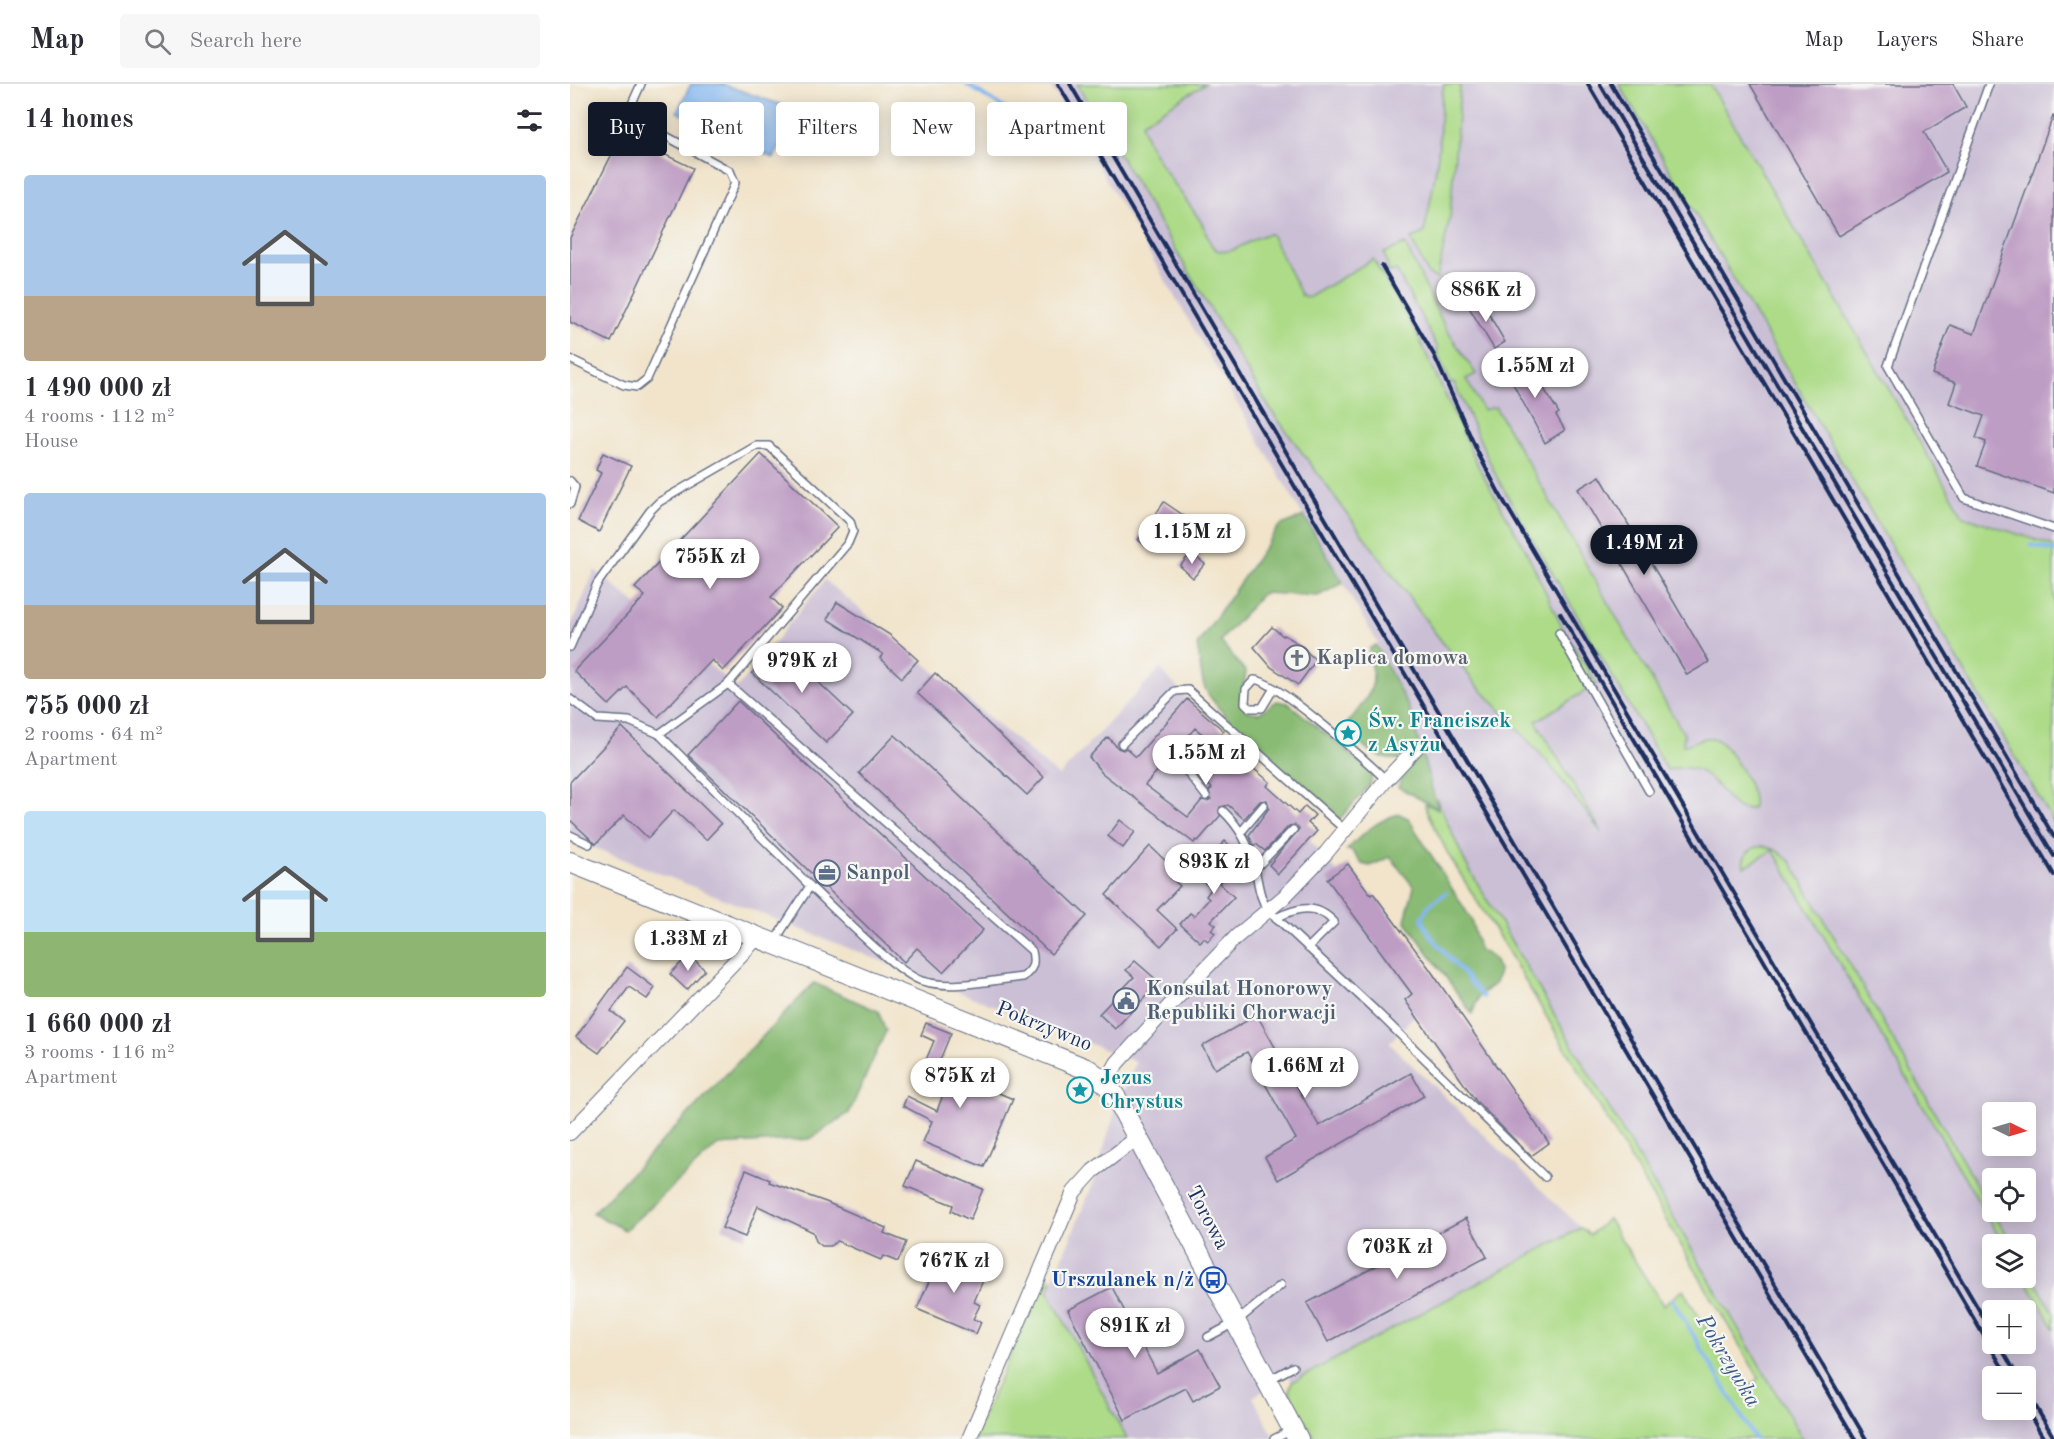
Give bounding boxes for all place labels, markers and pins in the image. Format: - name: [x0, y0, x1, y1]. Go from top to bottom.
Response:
- pin: 886K zł: [1431, 272, 1541, 323]
- pin: 1.55M zł: [1473, 348, 1597, 399]
- pin: 1.15M zł: [1130, 514, 1254, 565]
- pin: 1.49M zł: [1582, 525, 1706, 576]
- pin: 755K zł: [655, 539, 765, 590]
- pin: 979K zł: [747, 643, 857, 694]
- church icon: Kaplica domowa: [1282, 643, 1312, 673]
- place label: Kaplica domowa: [1316, 648, 1469, 669]
- place label: Św. Franciszek z Asyżu: [1368, 707, 1511, 756]
- place icon: Św. Franciszek z Asyżu: [1333, 718, 1363, 748]
- pin: 1.55M zł: [1144, 735, 1268, 786]
- pin: 893K zł: [1159, 844, 1269, 895]
- office icon: Sanpol: [812, 858, 842, 888]
- place label: Sanpol: [846, 863, 910, 884]
- pin: 1.33M zł: [626, 921, 750, 972]
- place label: Konsulat Honorowy Republiki Chorwacji: [1146, 979, 1336, 1024]
- public building icon: Konsulat Honorowy Republiki Chorwacji: [1111, 986, 1141, 1016]
- pin: 1.66M zł: [1243, 1048, 1367, 1099]
- pin: 875K zł: [905, 1058, 1015, 1109]
- place label: Jezus Chrystus: [1100, 1068, 1183, 1113]
- place icon: Jezus Chrystus: [1065, 1075, 1095, 1105]
- pin: 703K zł: [1342, 1229, 1452, 1280]
- pin: 767K zł: [899, 1243, 1009, 1294]
- bus stop icon: Urszulanek n/ż: [1198, 1265, 1228, 1295]
- place label: Urszulanek n/ż: [1051, 1270, 1194, 1291]
- pin: 891K zł: [1080, 1308, 1190, 1359]

